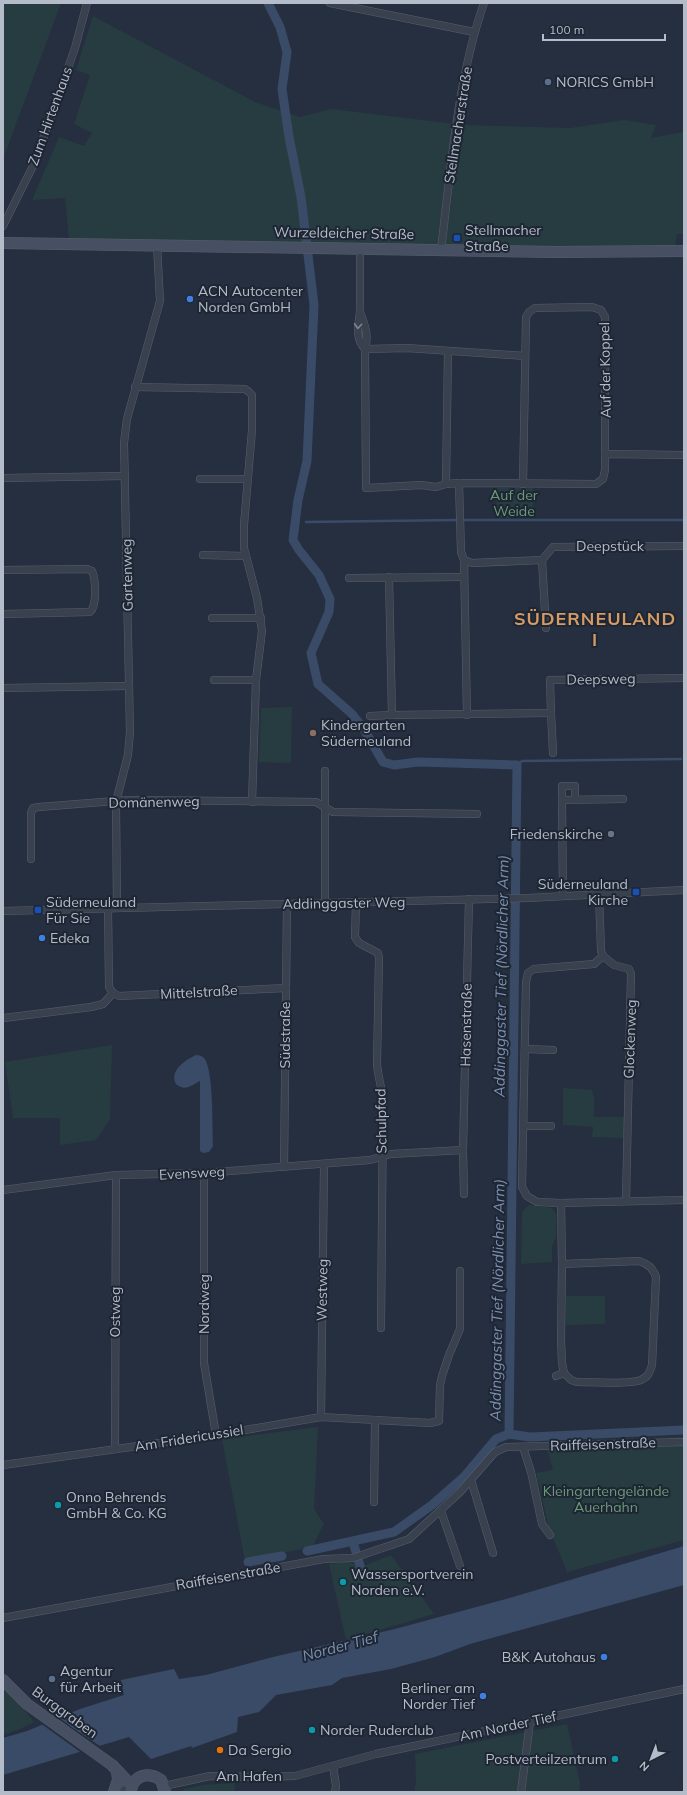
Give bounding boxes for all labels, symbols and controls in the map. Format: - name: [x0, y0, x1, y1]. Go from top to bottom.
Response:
- scale bar: [543, 16, 665, 42]
- text: 100 m: [549, 22, 584, 37]
- street label: Zum Hirtenhaus: [24, 64, 76, 168]
- street label: Stellmacherstraße: [440, 65, 476, 185]
- place label: NORICS GmbH: [556, 73, 654, 91]
- marker: NORICS GmbH: [543, 77, 553, 87]
- place label: Stellmacher Straße: [465, 221, 542, 255]
- street label: Wurzeldeicher Straße: [274, 223, 414, 243]
- marker: Stellmacher Straße: [452, 233, 462, 243]
- place label: ACN Autocenter Norden GmbH: [198, 282, 304, 316]
- marker: ACN Autocenter Norden GmbH: [185, 294, 195, 304]
- street label: Auf der Koppel: [595, 322, 615, 418]
- one-way arrow: [354, 323, 363, 329]
- park label: Auf der Weide: [490, 486, 539, 520]
- street label: Deepstück: [576, 537, 645, 555]
- street label: Gartenweg: [117, 538, 137, 612]
- district label: SÜDERNEULAND I: [514, 607, 676, 651]
- street label: Deepsweg: [566, 669, 636, 689]
- place label: Kindergarten Süderneuland: [321, 716, 411, 750]
- marker: Kindergarten Süderneuland: [308, 728, 318, 738]
- street label: Domänenweg: [108, 792, 200, 812]
- place label: Friedenskirche: [510, 825, 603, 843]
- marker: Friedenskirche: [606, 829, 616, 839]
- water label: Addinggaster Tief (Nördlicher Arm): [489, 855, 513, 1098]
- place label: Süderneuland Kirche: [538, 875, 628, 909]
- marker: Süderneuland Kirche: [631, 887, 641, 897]
- place label: Süderneuland Für Sie: [46, 893, 136, 927]
- street label: Addinggaster Weg: [283, 893, 405, 913]
- marker: Süderneuland Für Sie: [33, 905, 43, 915]
- place label: Edeka: [50, 929, 90, 947]
- marker: Edeka: [37, 933, 47, 943]
- street label: Mittelstraße: [160, 981, 238, 1003]
- street label: Hasenstraße: [456, 983, 476, 1067]
- street label: Glockenweg: [620, 999, 640, 1079]
- street label: Südstraße: [276, 1002, 294, 1068]
- street label: Schulpfad: [371, 1088, 391, 1154]
- street label: Evensweg: [158, 1162, 226, 1184]
- water label: Addinggaster Tief (Nördlicher Arm): [485, 1179, 509, 1422]
- street label: Westweg: [312, 1259, 332, 1321]
- street label: Nordweg: [195, 1274, 213, 1334]
- street label: Ostweg: [106, 1287, 124, 1337]
- street label: Am Fridericussiel: [133, 1421, 245, 1455]
- street label: Raiffeisenstraße: [550, 1433, 656, 1455]
- park label: Kleingartengelände Auerhahn: [543, 1482, 669, 1516]
- place label: Onno Behrends GmbH & Co. KG: [66, 1488, 167, 1522]
- marker: Onno Behrends GmbH & Co. KG: [53, 1500, 63, 1510]
- street label: Raiffeisenstraße: [174, 1558, 282, 1594]
- place label: Wassersportverein Norden e.V.: [351, 1565, 474, 1599]
- marker: Wassersportverein Norden e.V.: [338, 1577, 348, 1587]
- water label: Norder Tief: [300, 1626, 382, 1665]
- place label: B&K Autohaus: [502, 1648, 596, 1666]
- marker: B&K Autohaus: [599, 1652, 609, 1662]
- place label: Agentur für Arbeit: [60, 1662, 121, 1696]
- marker: Agentur für Arbeit: [47, 1674, 57, 1684]
- place label: Berliner am Norder Tief: [401, 1679, 475, 1713]
- street label: Burggraben: [29, 1682, 101, 1742]
- marker: Berliner am Norder Tief: [478, 1691, 488, 1701]
- street label: Am Norder Tief: [458, 1707, 558, 1745]
- place label: Norder Ruderclub: [320, 1721, 434, 1739]
- marker: Norder Ruderclub: [307, 1725, 317, 1735]
- north arrow: [631, 1739, 671, 1779]
- place label: Da Sergio: [228, 1741, 292, 1759]
- marker: Da Sergio: [215, 1745, 225, 1755]
- place label: Postverteilzentrum: [486, 1750, 607, 1768]
- marker: Postverteilzentrum: [610, 1754, 620, 1764]
- text: N: [637, 1758, 652, 1774]
- street label: Am Hafen: [216, 1767, 282, 1785]

